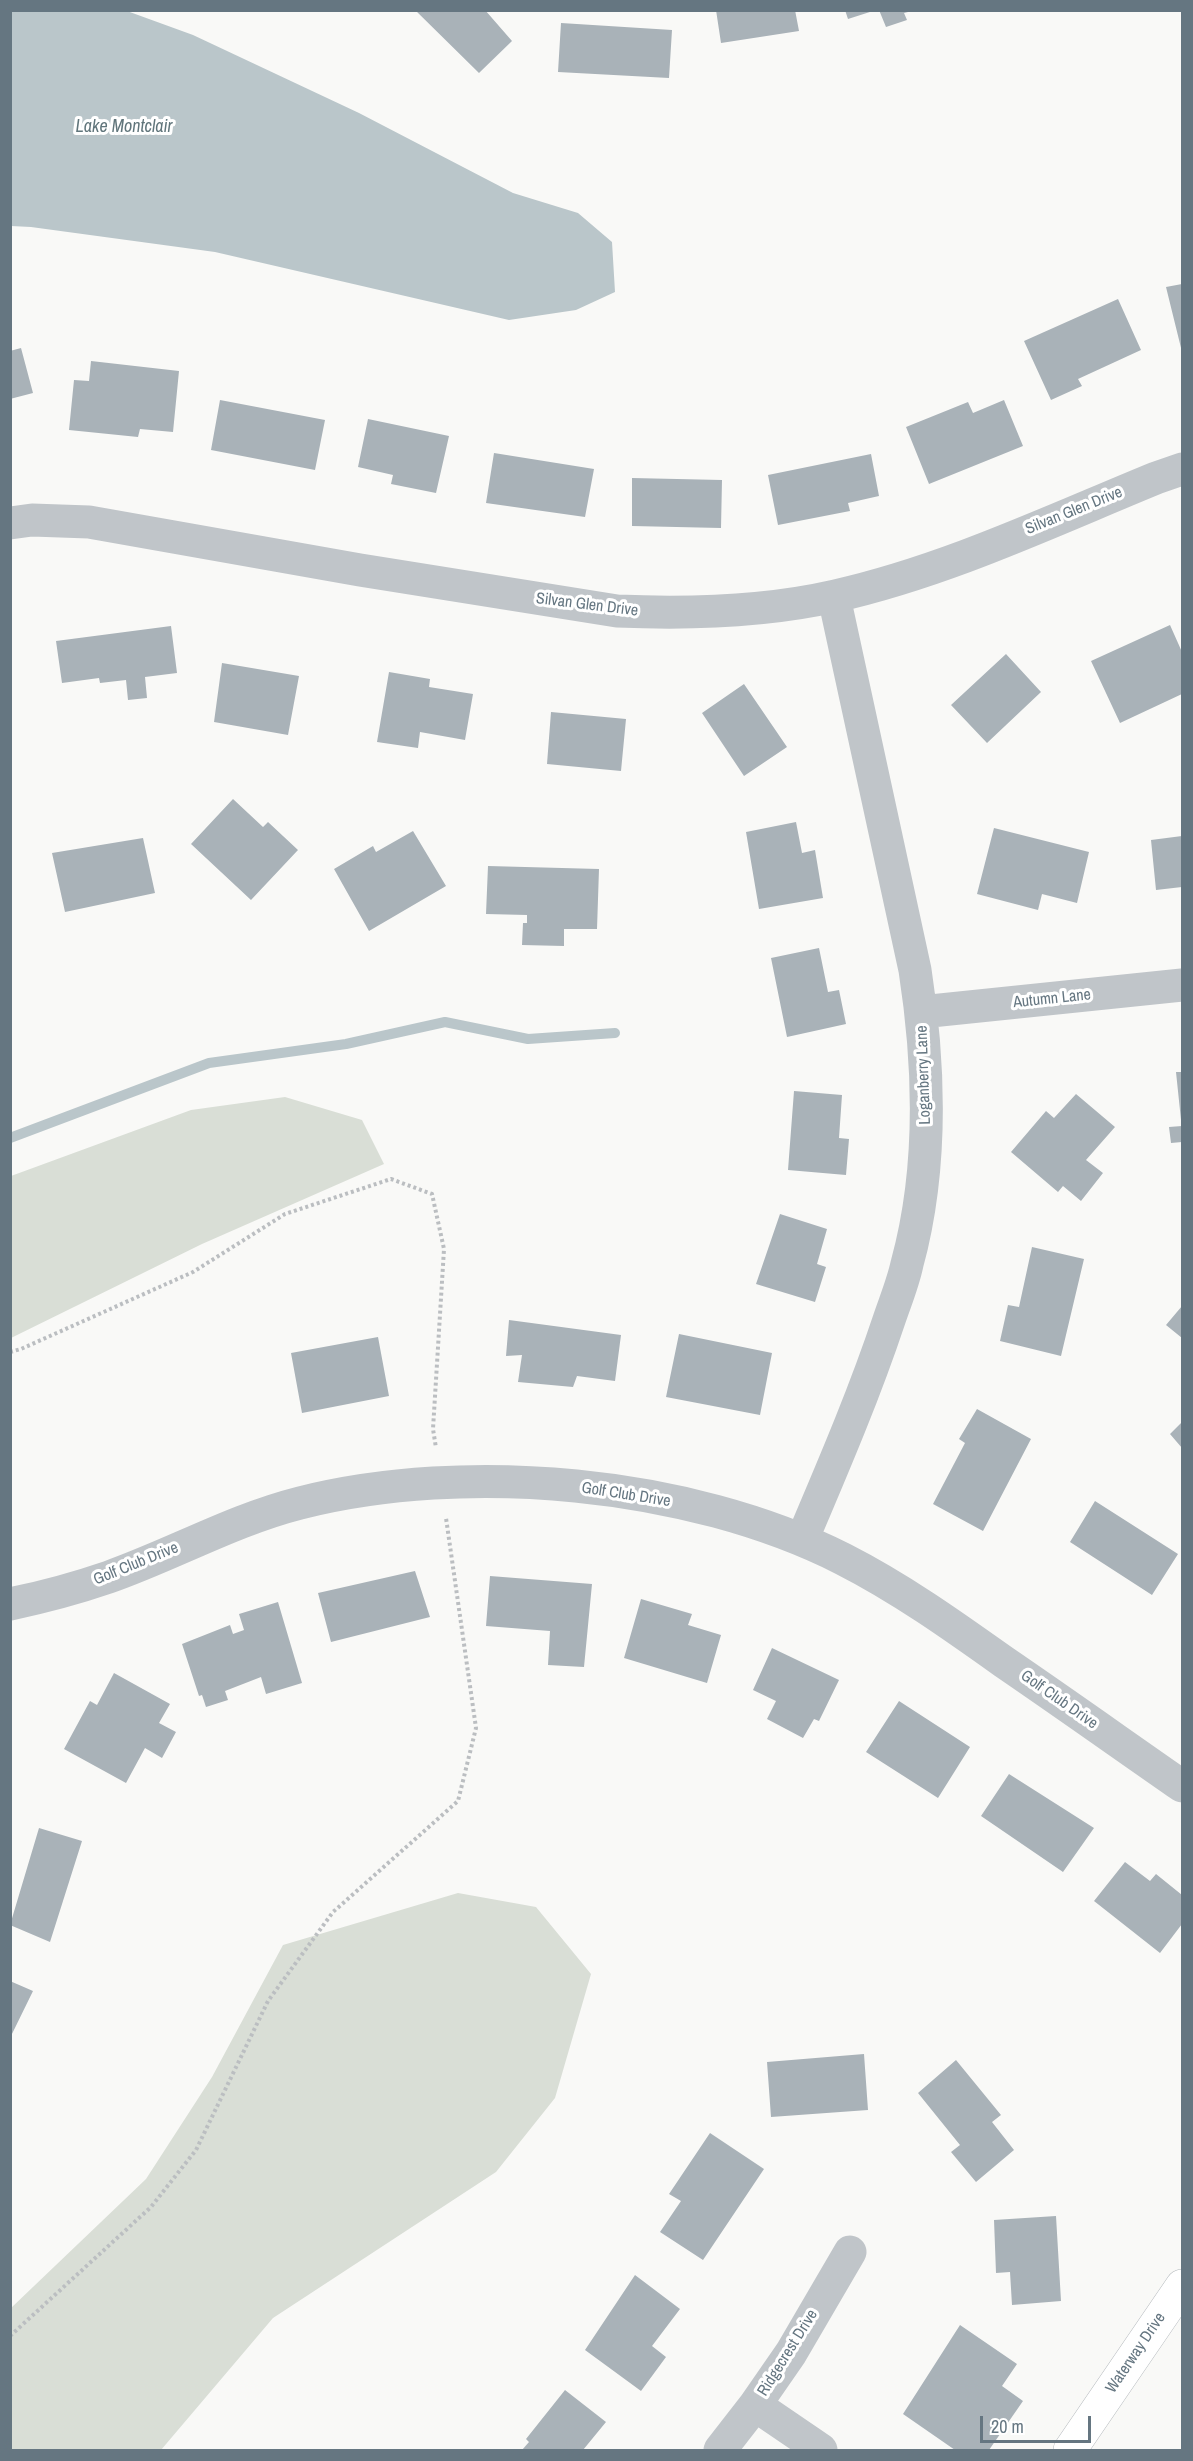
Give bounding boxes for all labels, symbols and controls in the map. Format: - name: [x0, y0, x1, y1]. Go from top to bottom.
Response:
- water label: Lake Montclair: [76, 116, 172, 138]
- street label: Silvan Glen Drive: [1023, 483, 1125, 539]
- street label: Silvan Glen Drive: [535, 589, 639, 621]
- street label: Autumn Lane: [1012, 985, 1092, 1013]
- street label: Loganberry Lane: [913, 1025, 935, 1125]
- street label: Golf Club Drive: [580, 1479, 672, 1511]
- street label: Golf Club Drive: [91, 1538, 181, 1590]
- street label: Golf Club Drive: [1017, 1666, 1101, 1734]
- street label: Ridgecrest Drive: [754, 2306, 822, 2400]
- street label: Waterway Drive: [1102, 2309, 1170, 2397]
- scale bar: [983, 2404, 1094, 2442]
- text: 20 m: [991, 2414, 1024, 2439]

